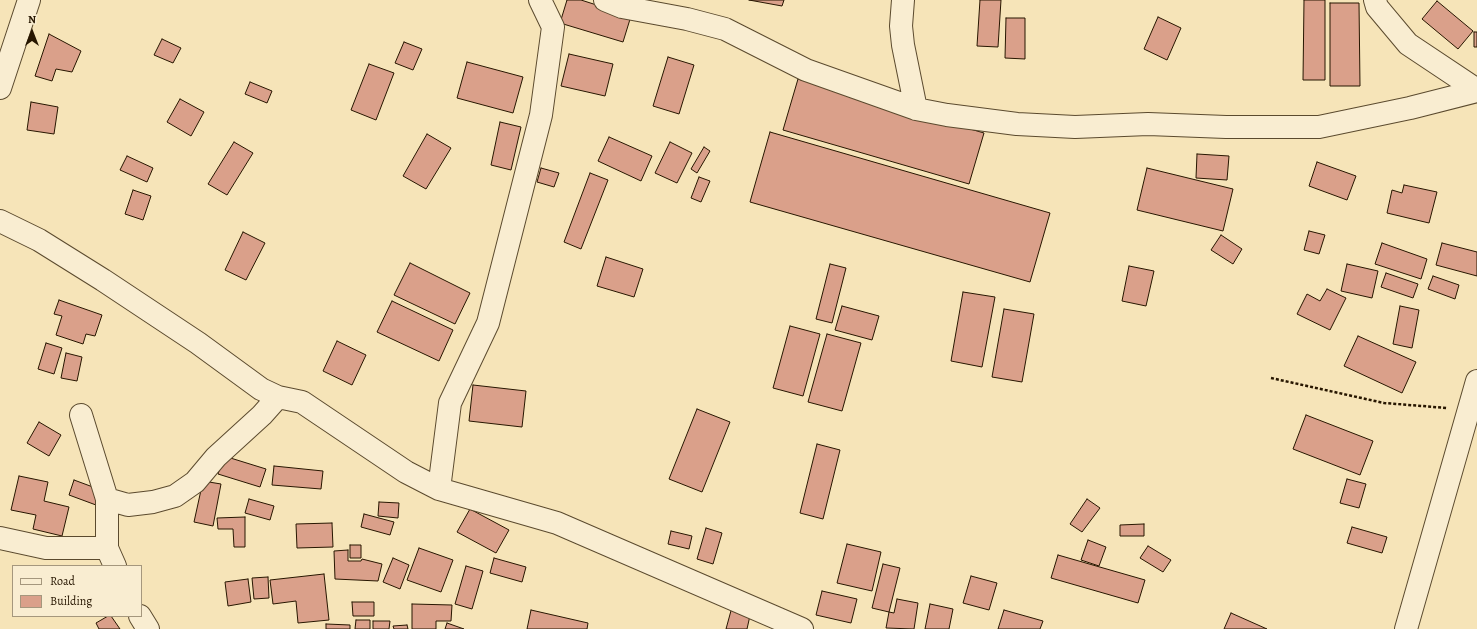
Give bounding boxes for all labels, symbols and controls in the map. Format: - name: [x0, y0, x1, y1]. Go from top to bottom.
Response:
- north arrow: [12, 12, 52, 52]
- text: N: [28, 12, 36, 27]
- legend: [12, 565, 142, 617]
- text: Road: [50, 573, 75, 589]
- text: Building: [50, 593, 92, 609]

